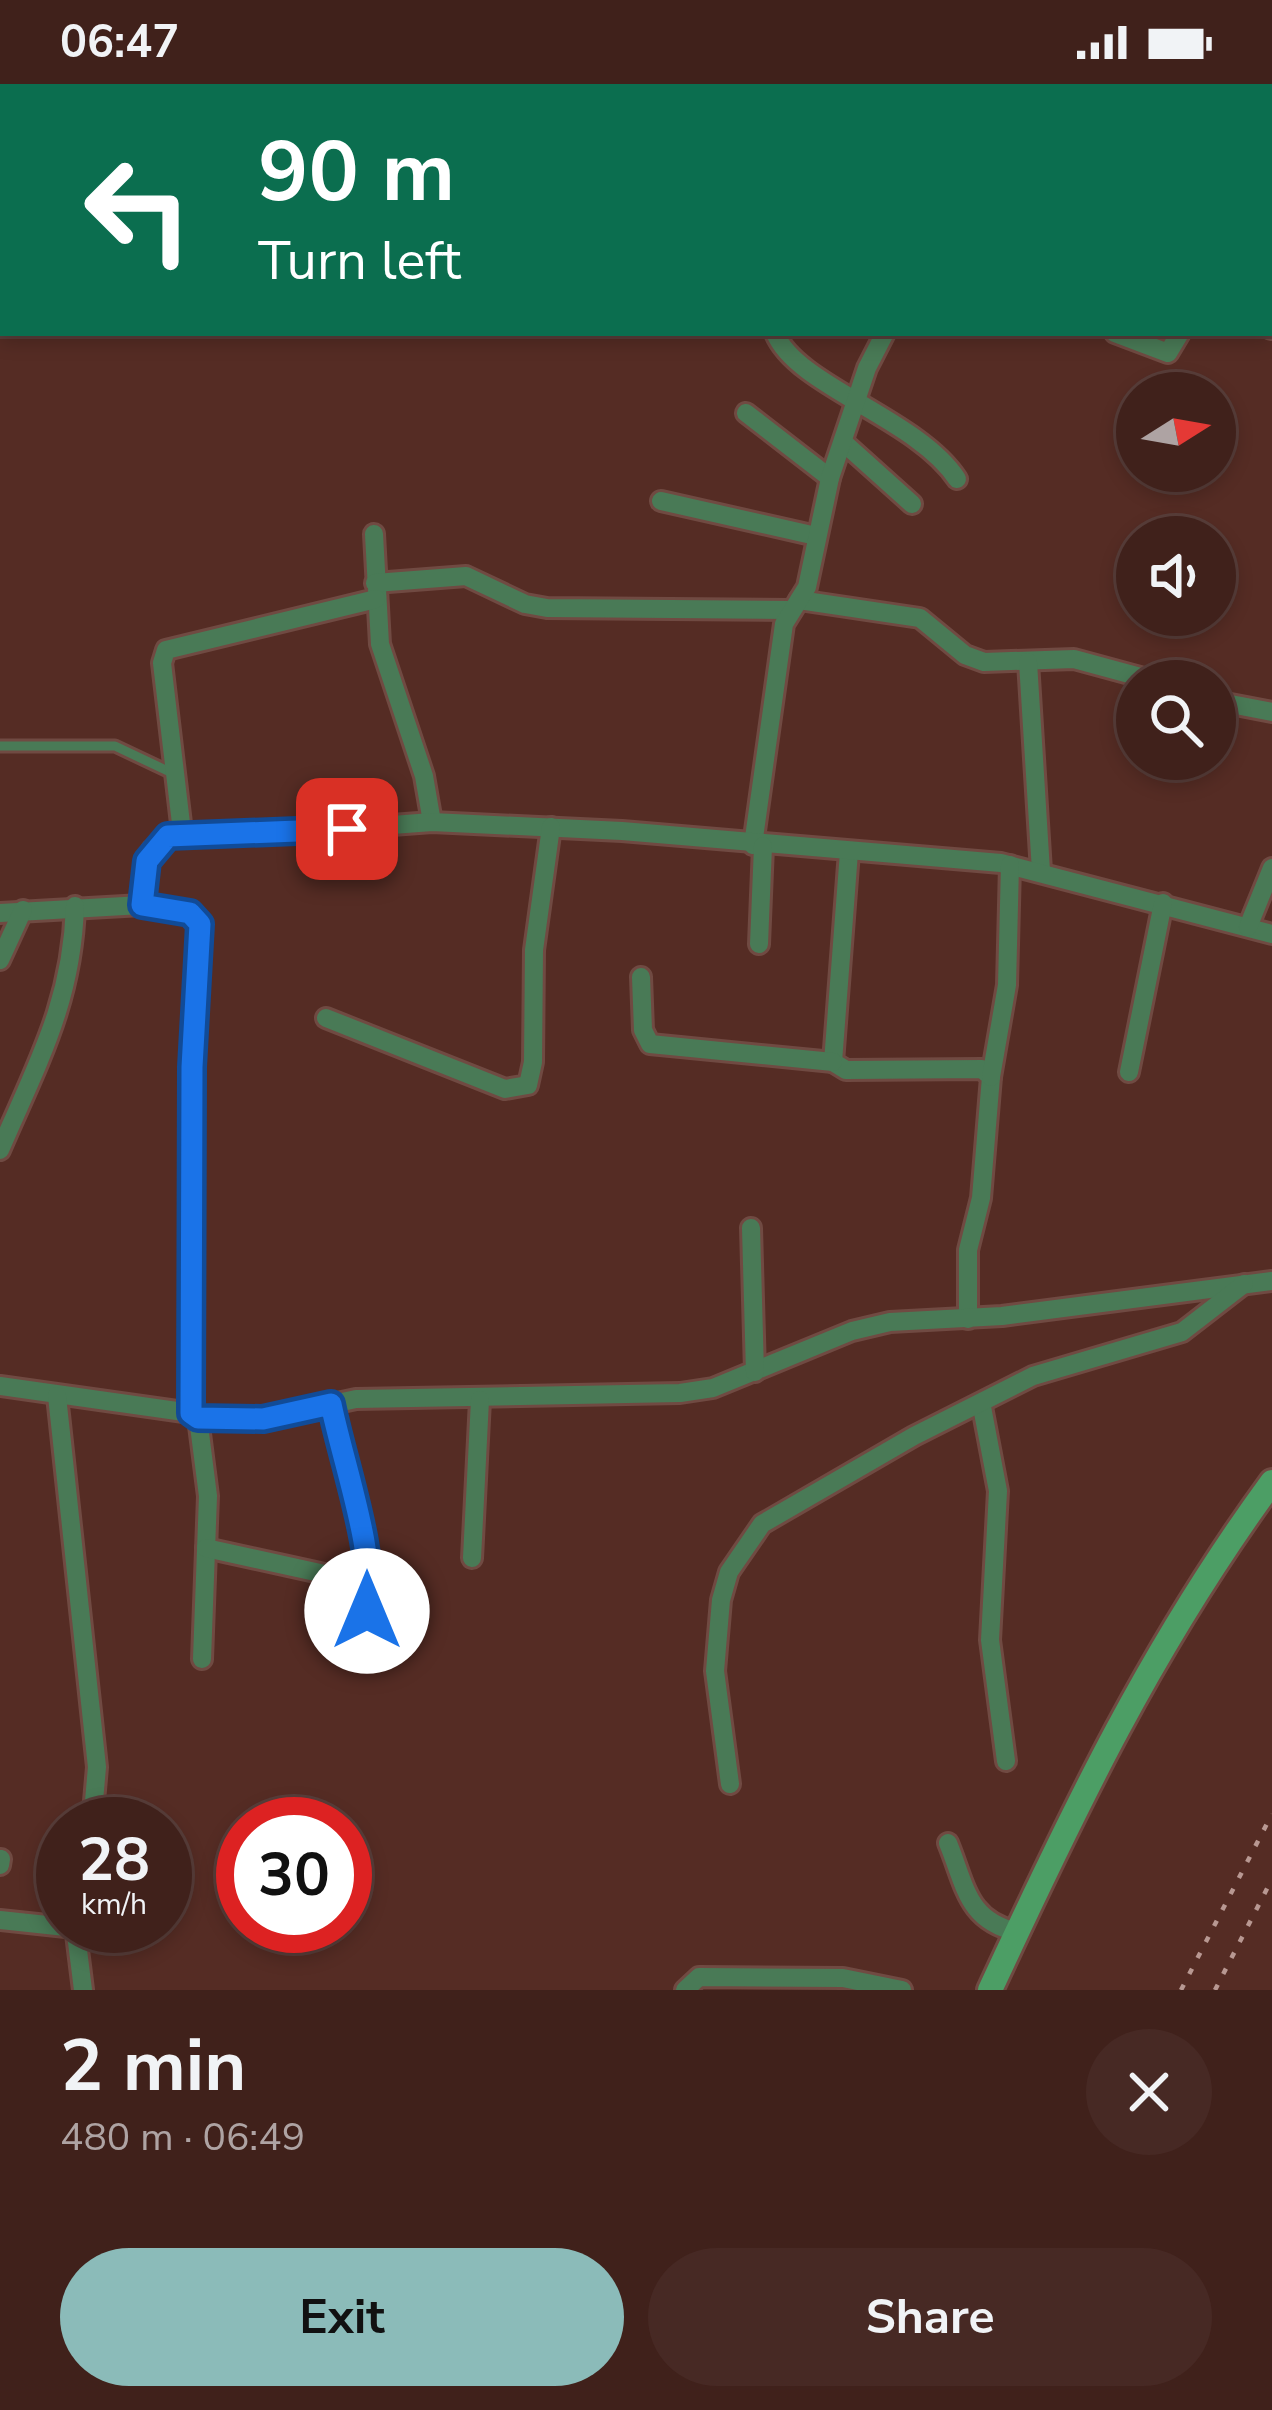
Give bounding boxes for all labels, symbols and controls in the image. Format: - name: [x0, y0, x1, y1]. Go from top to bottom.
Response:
- text: 06:47: [60, 12, 179, 73]
- text: 90 m: [258, 115, 455, 230]
- icon: left: [60, 132, 216, 288]
- text: Turn left: [258, 224, 461, 298]
- north arrow: [1116, 372, 1236, 492]
- map controls: [1116, 372, 1236, 780]
- button: sound: [1116, 516, 1236, 636]
- button: search: [1116, 660, 1236, 780]
- pin: [296, 778, 398, 880]
- icon: arrive: [314, 796, 380, 862]
- position arrow: [304, 1548, 430, 1674]
- speed limit sign: 30: [216, 1797, 372, 1953]
- text: 28: [78, 1819, 150, 1901]
- text: km/h: [81, 1884, 147, 1925]
- text: 2 min: [60, 2017, 246, 2115]
- button: close: [1086, 2029, 1212, 2155]
- text: 480 m · 06:49: [60, 2111, 305, 2164]
- button: Exit: [60, 2248, 624, 2386]
- button: Share: [648, 2248, 1212, 2386]

